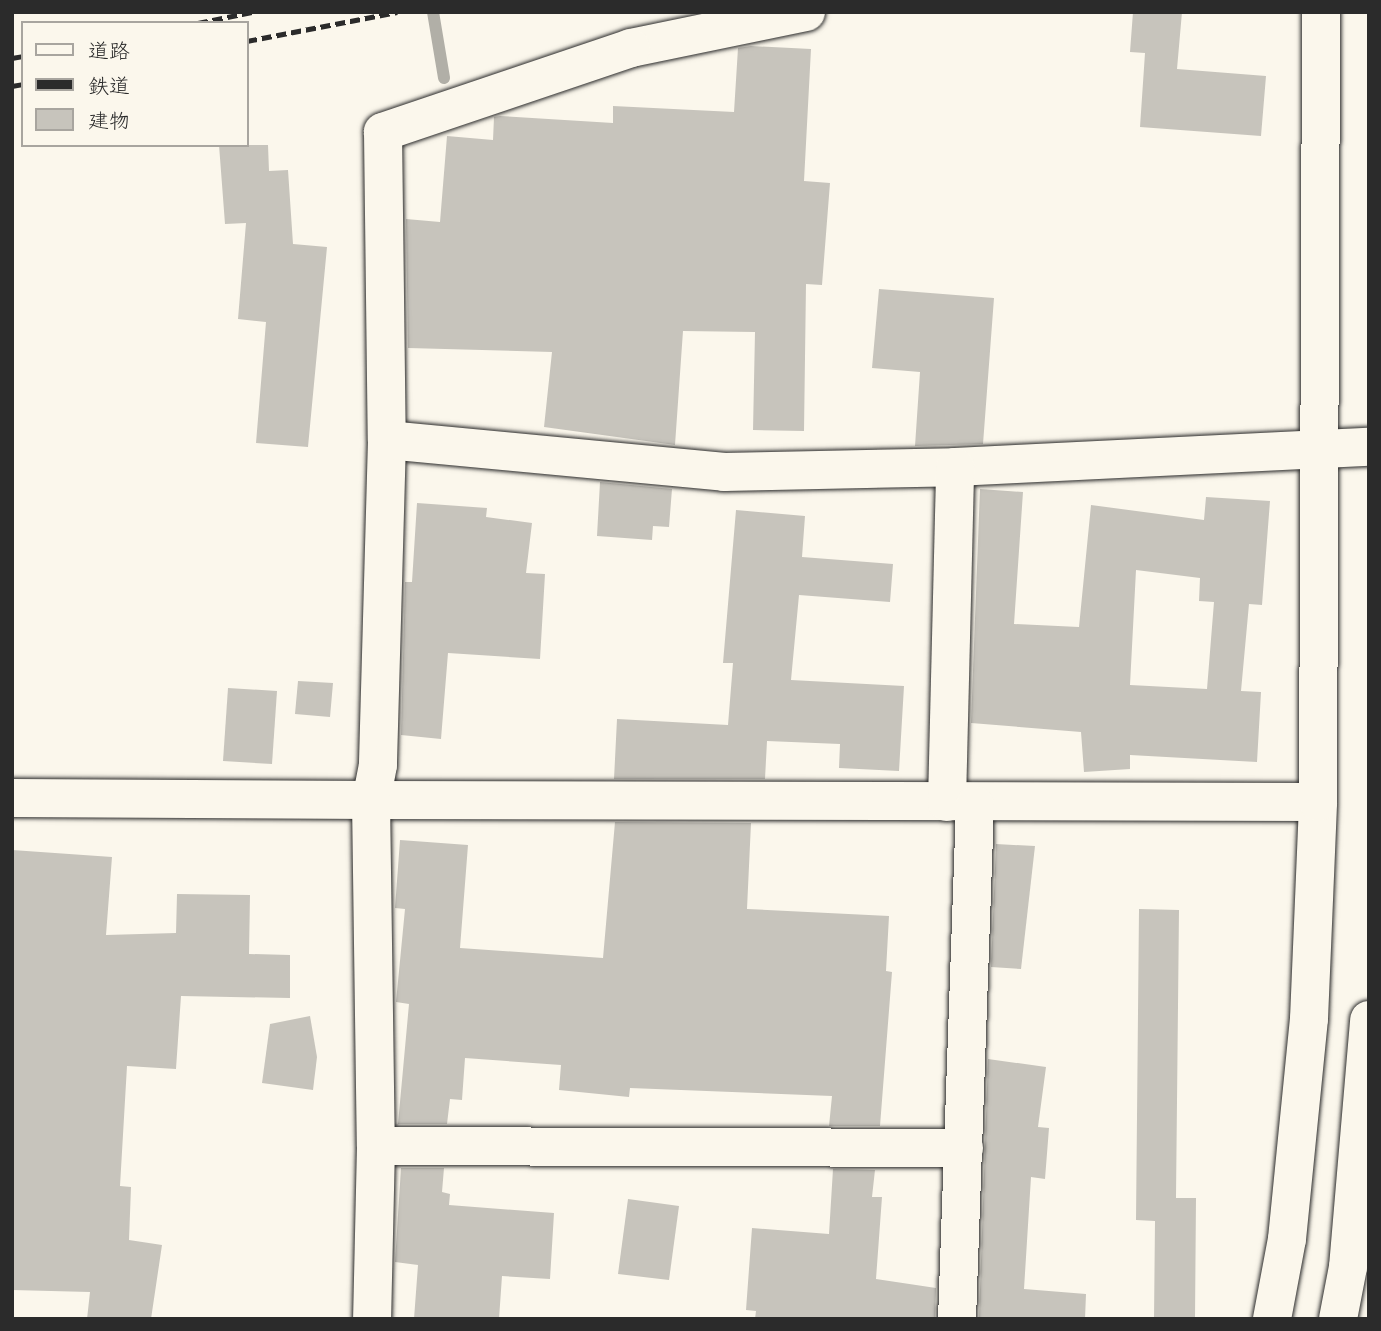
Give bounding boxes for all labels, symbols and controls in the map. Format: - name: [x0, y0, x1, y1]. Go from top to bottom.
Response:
- legend: [21, 21, 248, 147]
- text: 道路: [88, 37, 130, 66]
- text: 鉄道: [88, 72, 130, 101]
- text: 建物: [88, 107, 130, 136]

